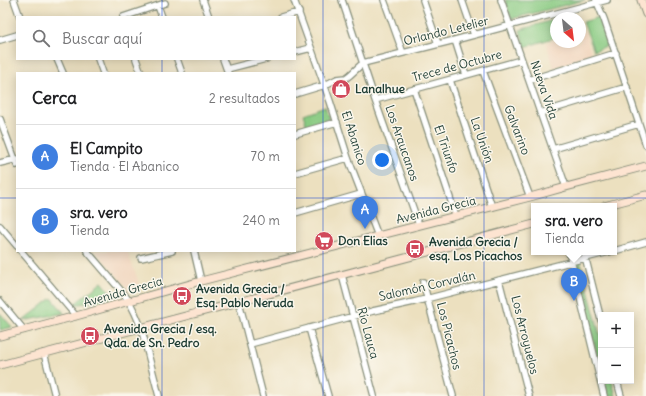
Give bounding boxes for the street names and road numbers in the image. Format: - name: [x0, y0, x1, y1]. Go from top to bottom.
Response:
- street label: Orlando Letelier: [402, 13, 490, 48]
- street label: Trece de Octubre: [410, 46, 503, 85]
- street label: Nueva Vida: [527, 58, 562, 121]
- street label: Los Araucanos: [382, 103, 423, 183]
- street label: Galvarino: [501, 103, 534, 157]
- street label: El Abanico: [339, 109, 370, 167]
- street label: La Unión: [468, 115, 497, 165]
- street label: El Triunfo: [431, 123, 462, 175]
- street label: Avenida Grecia: [394, 192, 477, 227]
- street label: Salomón Corvalán: [377, 267, 477, 304]
- street label: Avenida Grecia: [82, 273, 164, 310]
- street label: Los Arroyuelos: [508, 294, 543, 376]
- street label: Los Picachos: [434, 300, 465, 371]
- street label: Río Lauca: [354, 305, 383, 361]

